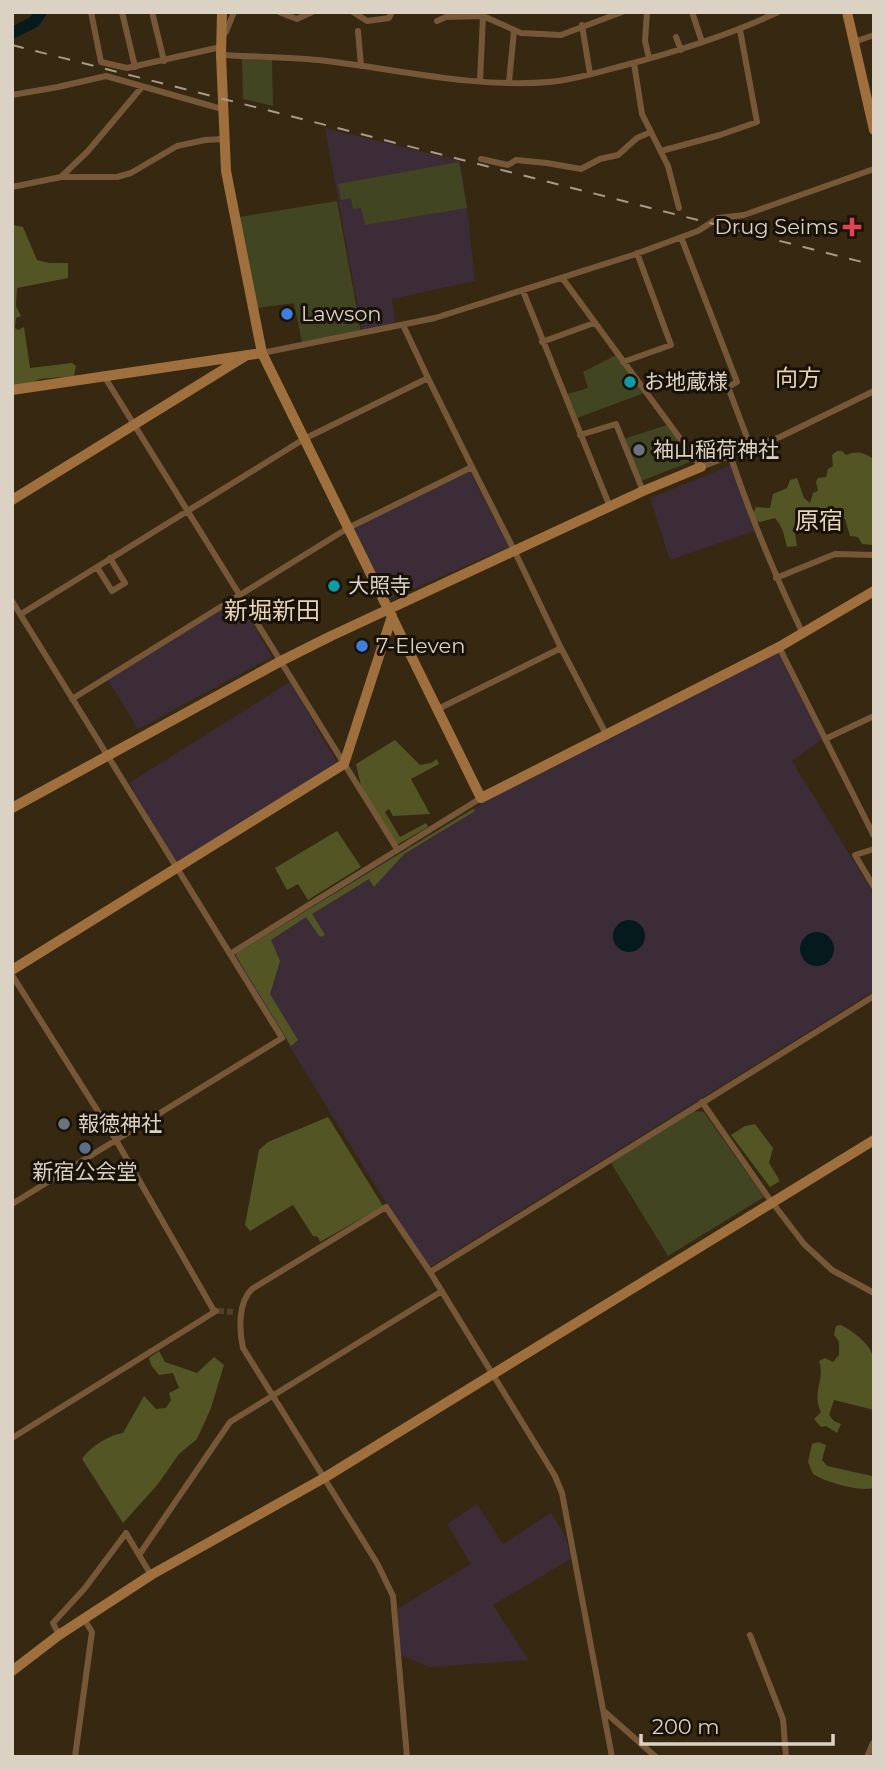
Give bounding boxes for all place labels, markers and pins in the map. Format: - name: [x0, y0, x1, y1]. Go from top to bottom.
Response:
- place label: Drug Seims: [714, 214, 838, 239]
- marker: Drug Seims: [844, 219, 860, 235]
- place label: Lawson: [301, 301, 382, 326]
- marker: Lawson: [279, 306, 295, 322]
- place label: お地蔵様: [644, 369, 728, 394]
- marker: お地蔵様: [622, 374, 638, 390]
- place label: 袖山稲荷神社: [653, 437, 779, 462]
- marker: 袖山稲荷神社: [631, 442, 647, 458]
- place label: 大照寺: [348, 573, 411, 598]
- marker: 大照寺: [326, 578, 342, 594]
- place label: 7-Eleven: [376, 633, 465, 658]
- marker: 7-Eleven: [354, 638, 370, 654]
- place label: 報徳神社: [78, 1111, 162, 1136]
- marker: 報徳神社: [56, 1116, 72, 1132]
- marker: 新宿公会堂: [77, 1140, 93, 1156]
- place label: 新宿公会堂: [33, 1159, 138, 1184]

